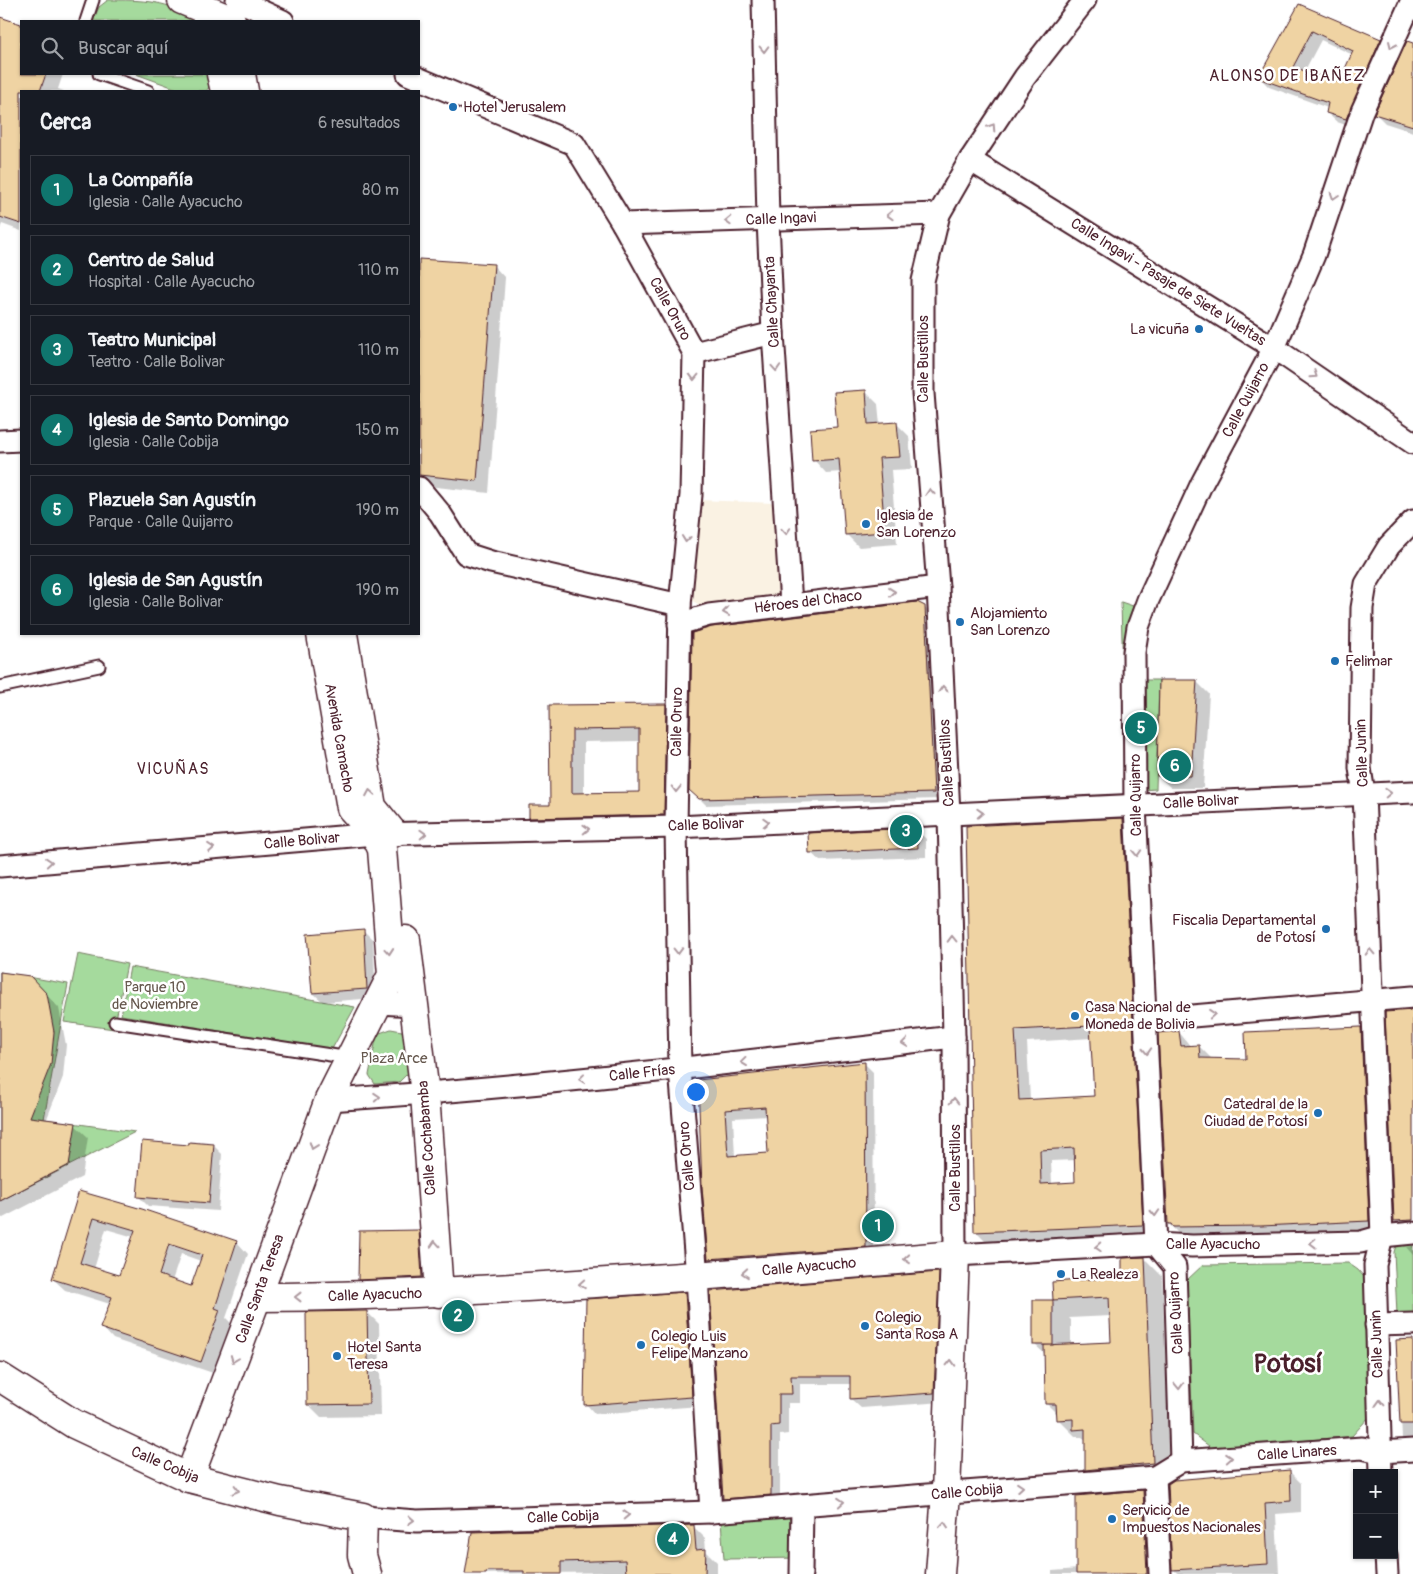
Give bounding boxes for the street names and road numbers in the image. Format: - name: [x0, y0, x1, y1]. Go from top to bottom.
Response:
- street label: Calle Ingavi: [745, 208, 817, 230]
- street label: Calle Ingavi - Pasaje de Siete Vueltas: [1067, 214, 1269, 350]
- street label: Calle Chayanta: [760, 256, 784, 348]
- street label: Calle Oruro: [645, 274, 695, 344]
- street label: Calle Bustillos: [914, 315, 933, 403]
- street label: Calle Quijarro: [1218, 359, 1274, 441]
- street label: Héroes del Chaco: [753, 586, 863, 618]
- street label: Avenida Camacho: [320, 682, 358, 794]
- street label: Calle Oruro: [667, 687, 687, 757]
- street label: Calle Bustillos: [935, 719, 959, 807]
- street label: Calle Junin: [1351, 719, 1373, 787]
- street label: Calle Quijarro: [1126, 754, 1146, 836]
- street label: Calle Bolivar: [1162, 790, 1240, 813]
- street label: Calle Bolivar: [668, 814, 745, 836]
- street label: Calle Bolivar: [263, 828, 341, 854]
- street label: Calle Frías: [608, 1060, 676, 1086]
- street label: Calle Cochabamba: [414, 1080, 440, 1196]
- street label: Calle Oruro: [675, 1121, 699, 1191]
- street label: Calle Bustillos: [946, 1124, 965, 1212]
- street label: Calle Santa Teresa: [231, 1232, 289, 1346]
- street label: Calle Ayacucho: [1166, 1235, 1260, 1254]
- street label: Calle Ayacucho: [761, 1253, 857, 1281]
- street label: Calle Quijarro: [1164, 1271, 1188, 1355]
- street label: Calle Ayacucho: [327, 1284, 423, 1306]
- street label: Calle Junin: [1366, 1310, 1388, 1378]
- street label: Calle Linares: [1257, 1441, 1338, 1465]
- street label: Calle Cobija: [128, 1442, 202, 1488]
- street label: Calle Cobija: [930, 1479, 1004, 1505]
- street label: Calle Cobija: [527, 1506, 599, 1528]

